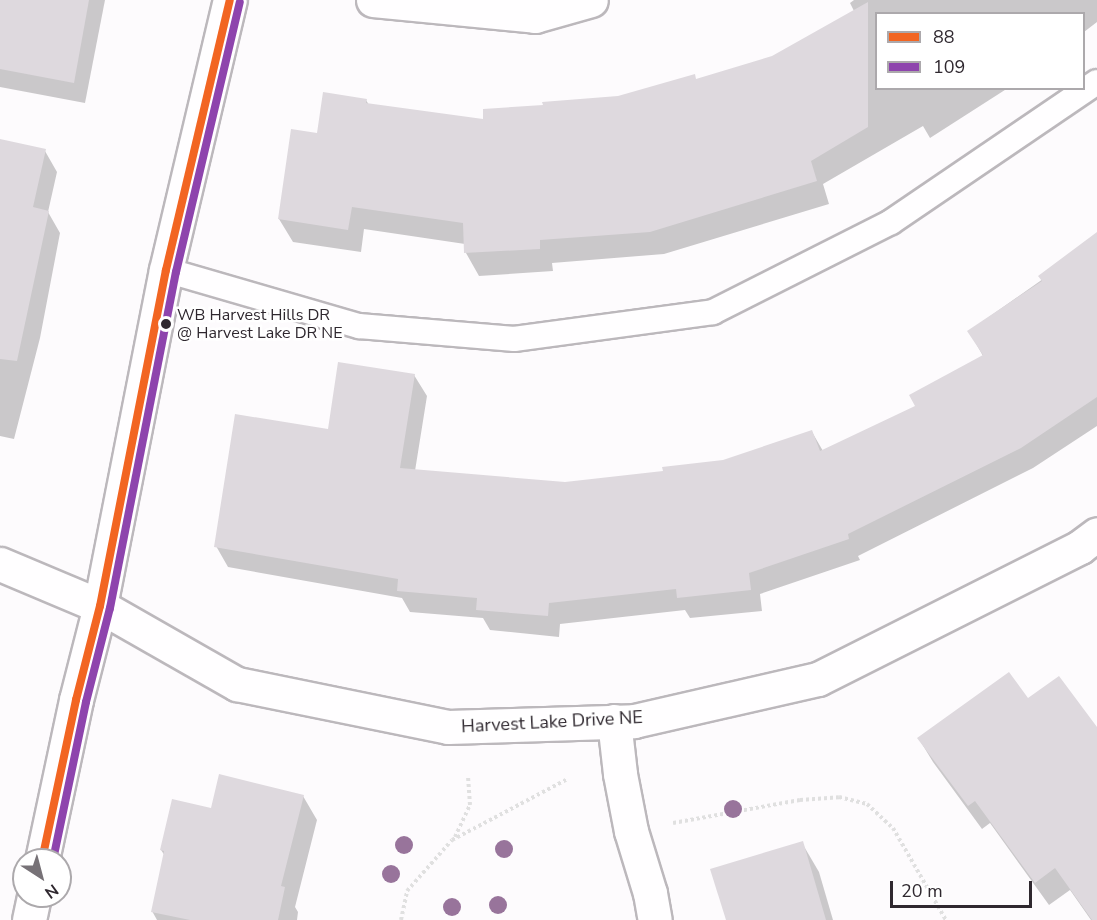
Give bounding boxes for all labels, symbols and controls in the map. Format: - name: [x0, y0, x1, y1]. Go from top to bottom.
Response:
- legend: [875, 12, 1085, 90]
- text: 88: [933, 25, 955, 49]
- text: 109: [933, 55, 965, 79]
- place label: WB Harvest Hills DR @ Harvest Lake DR NE: [177, 305, 343, 343]
- marker: WB Harvest Hills DR @ Harvest Lake DR NE: [160, 318, 172, 330]
- street label: Harvest Lake Drive NE: [461, 706, 643, 738]
- north arrow: [12, 848, 72, 908]
- scale bar: [893, 869, 1036, 907]
- text: N: [40, 879, 63, 903]
- text: 20 m: [901, 879, 943, 903]

